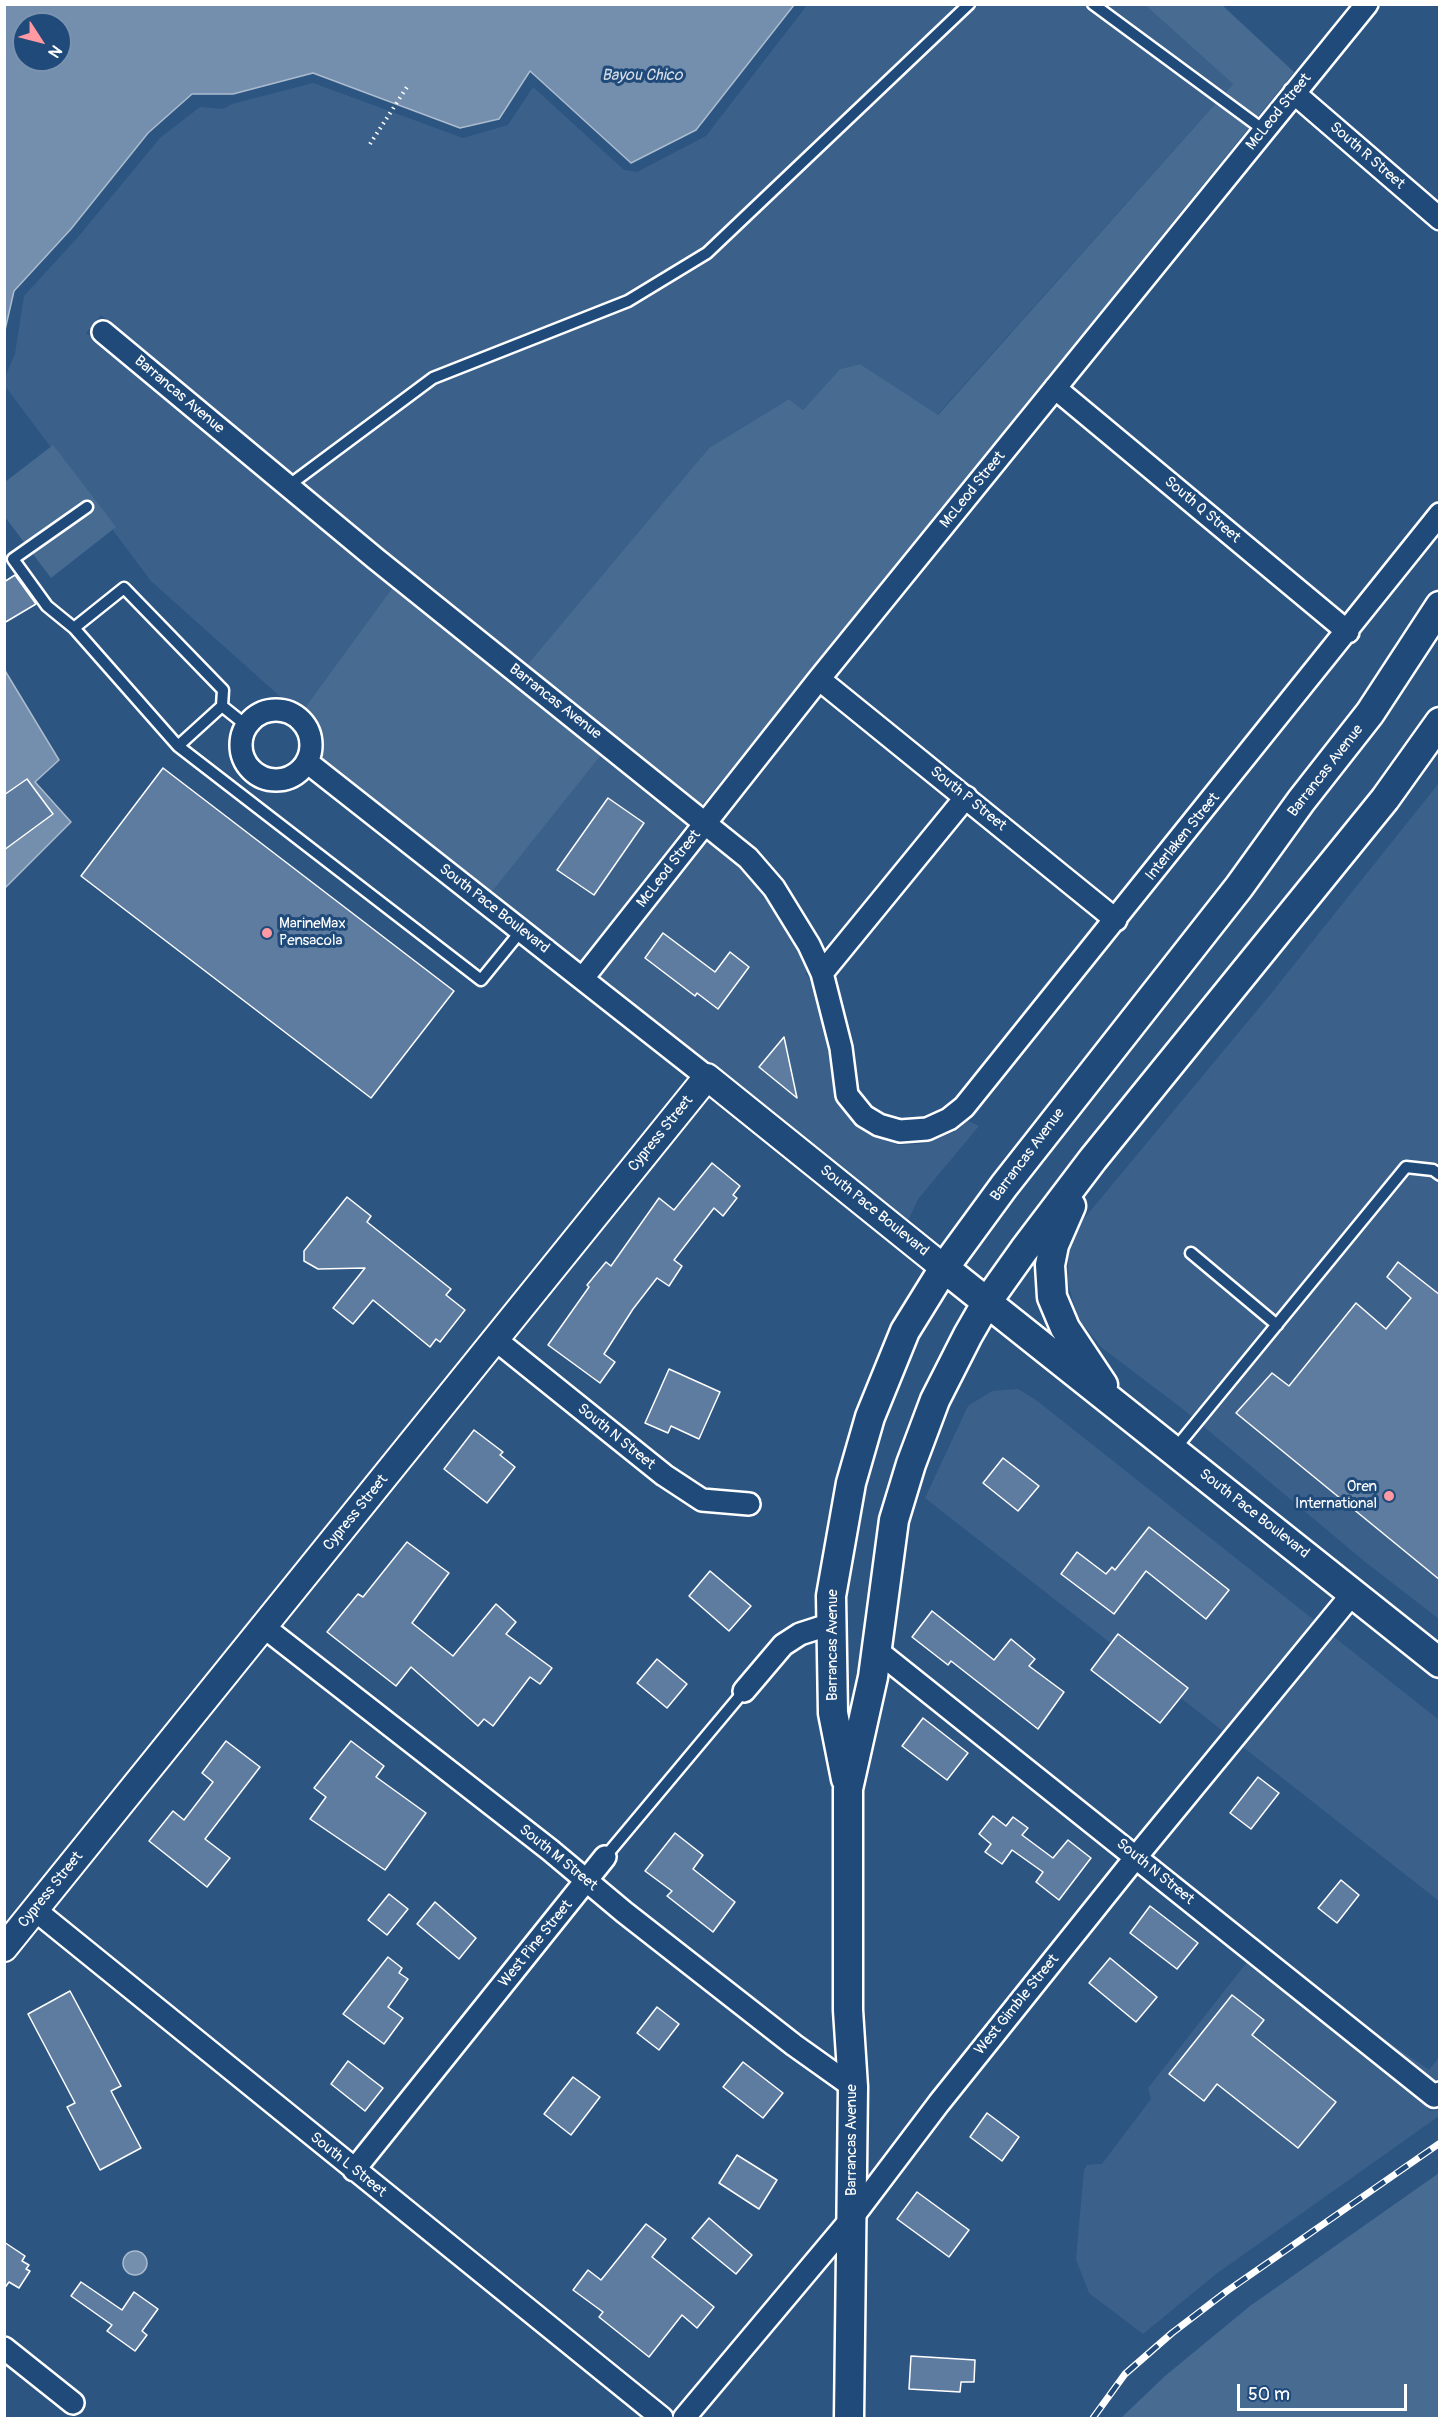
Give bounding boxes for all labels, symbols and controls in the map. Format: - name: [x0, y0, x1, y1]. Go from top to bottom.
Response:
- north arrow: [12, 12, 72, 72]
- text: N: [44, 41, 66, 62]
- water label: Bayou Chico: [602, 66, 682, 86]
- street label: McLeod Street: [1243, 70, 1315, 154]
- street label: South R Street: [1326, 119, 1408, 193]
- street label: Barrancas Avenue: [130, 352, 228, 438]
- street label: McLeod Street: [937, 448, 1009, 532]
- street label: South Q Street: [1160, 473, 1244, 547]
- street label: Barrancas Avenue: [505, 660, 605, 744]
- street label: Barrancas Avenue: [1284, 721, 1368, 821]
- street label: South P Street: [926, 763, 1010, 835]
- street label: Interlaken Street: [1142, 789, 1224, 885]
- street label: McLeod Street: [633, 827, 705, 911]
- street label: South Pace Boulevard: [435, 860, 553, 958]
- place label: MarineMax Pensacola: [279, 915, 346, 950]
- marker: MarineMax Pensacola: [260, 926, 274, 940]
- street label: Cypress Street: [625, 1092, 697, 1176]
- street label: Barrancas Avenue: [987, 1105, 1069, 1205]
- street label: South Pace Boulevard: [816, 1162, 932, 1260]
- street label: South N Street: [574, 1400, 658, 1474]
- street label: South Pace Boulevard: [1195, 1465, 1313, 1563]
- street label: Cypress Street: [320, 1471, 392, 1555]
- place label: Oren International: [1295, 1478, 1377, 1513]
- marker: Oren International: [1382, 1489, 1396, 1503]
- street label: Barrancas Avenue: [824, 1589, 842, 1701]
- street label: South M Street: [515, 1821, 601, 1895]
- street label: South N Street: [1113, 1835, 1197, 1909]
- street label: Cypress Street: [15, 1848, 87, 1932]
- street label: West Pine Street: [495, 1897, 577, 1991]
- street label: West Gimble Street: [971, 1951, 1063, 2059]
- street label: Barrancas Avenue: [843, 2084, 861, 2196]
- street label: South L Street: [306, 2129, 390, 2201]
- scale bar: [1240, 2372, 1410, 2410]
- text: 50 m: [1248, 2383, 1290, 2406]

